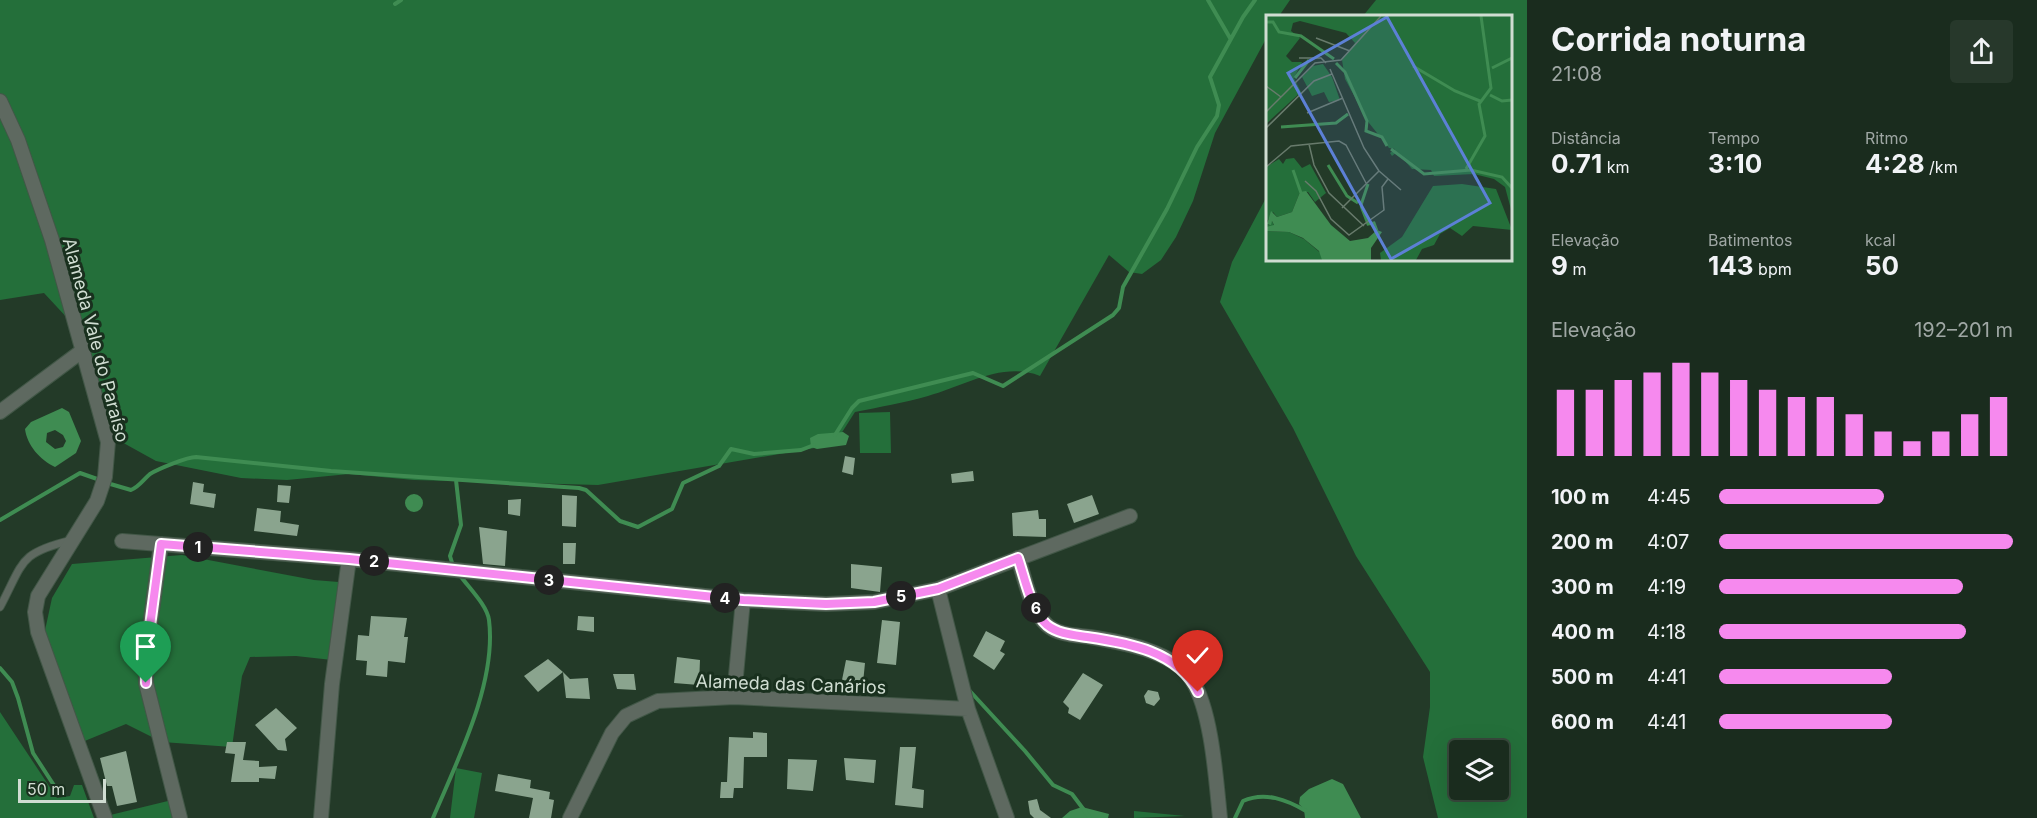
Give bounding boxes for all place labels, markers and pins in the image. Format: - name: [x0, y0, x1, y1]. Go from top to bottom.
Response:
- pin: 1: [183, 532, 213, 562]
- pin: 2: [359, 546, 389, 576]
- pin: 3: [534, 565, 564, 595]
- pin: 5: [886, 581, 916, 611]
- pin: 4: [710, 583, 740, 613]
- pin: 6: [1021, 593, 1051, 623]
- pin: [120, 621, 171, 683]
- pin: [1172, 630, 1223, 692]

